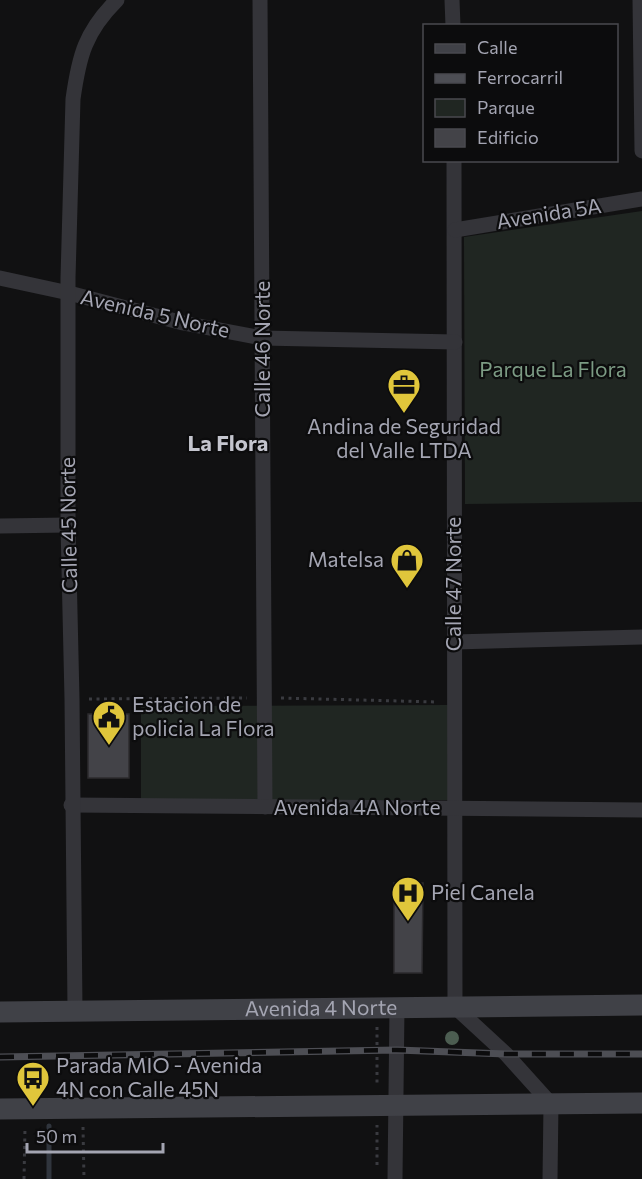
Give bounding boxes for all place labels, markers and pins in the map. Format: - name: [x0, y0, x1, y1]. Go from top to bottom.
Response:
- office icon: Andina de Seguridad del Valle LTDA: [386, 367, 422, 414]
- place label: Andina de Seguridad del Valle LTDA: [307, 413, 501, 462]
- shop icon: Matelsa: [389, 542, 425, 589]
- place label: Matelsa: [308, 546, 384, 571]
- place label: Estacion de policia La Flora: [132, 691, 275, 740]
- public building icon: Estacion de policia La Flora: [91, 699, 127, 746]
- hospital icon: Piel Canela: [390, 875, 426, 922]
- place label: Piel Canela: [431, 879, 535, 904]
- place label: Parada MIO - Avenida 4N con Calle 45N: [56, 1052, 262, 1101]
- bus stop icon: Parada MIO - Avenida 4N con Calle 45N: [15, 1060, 51, 1107]

